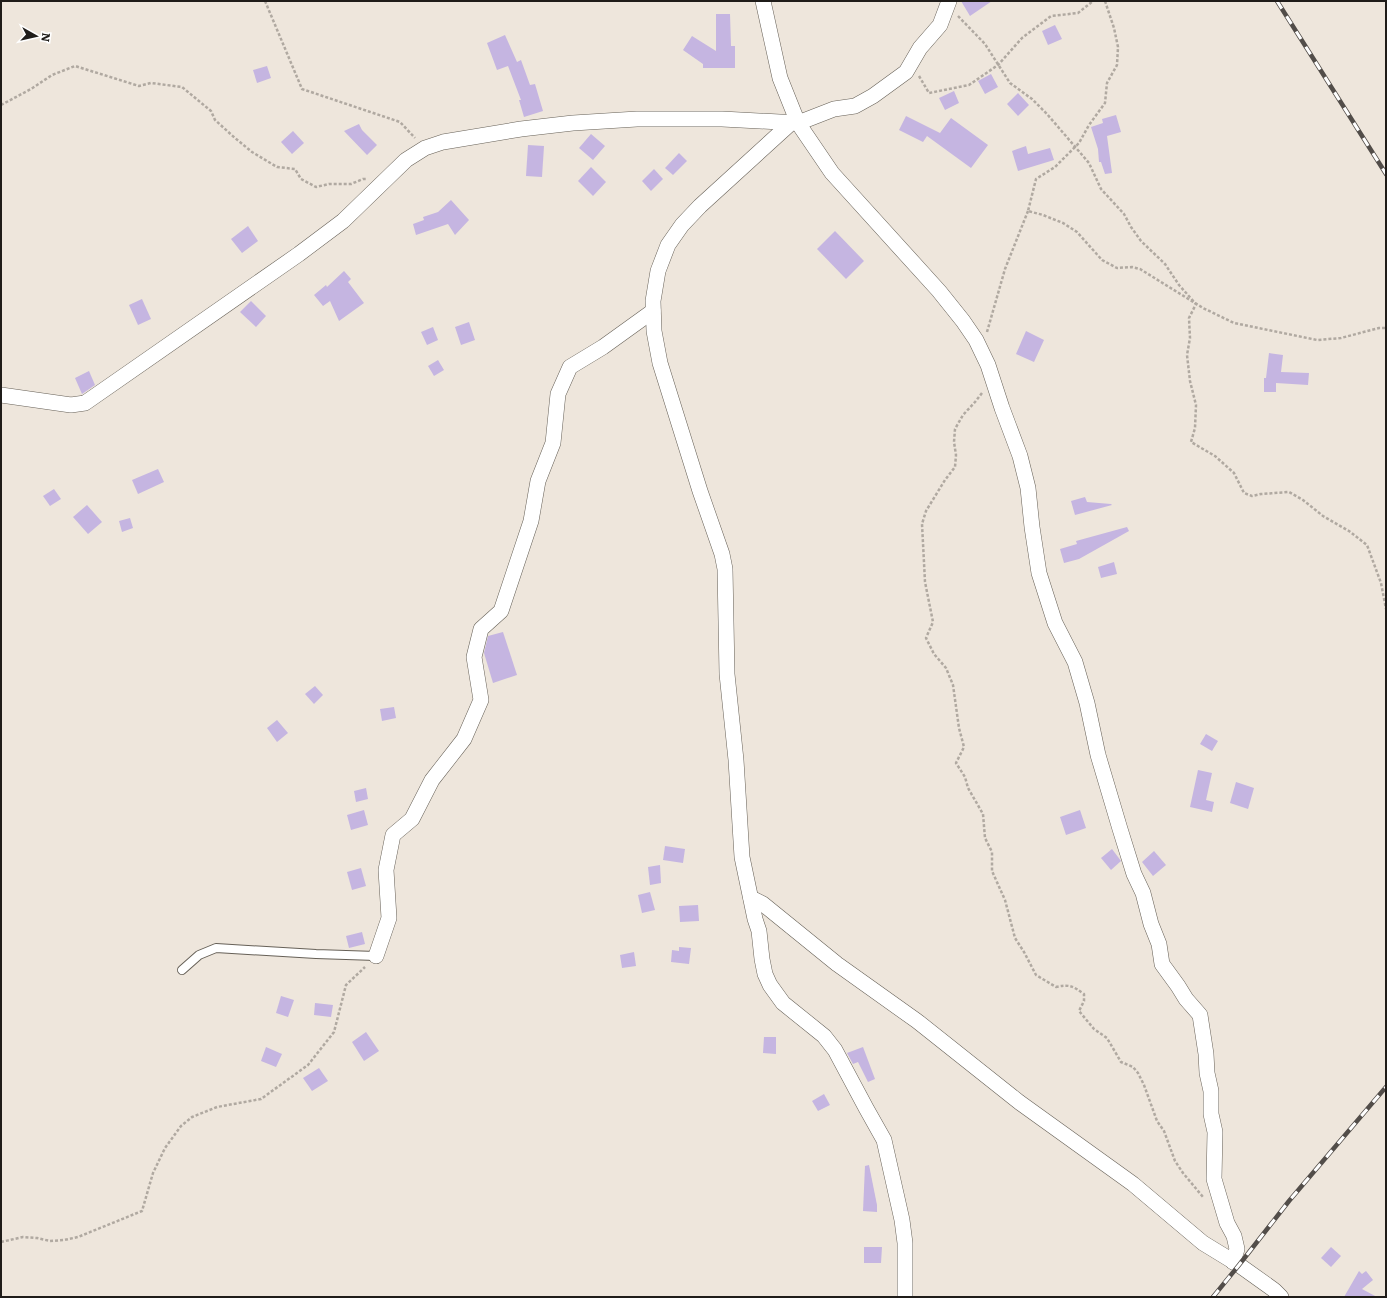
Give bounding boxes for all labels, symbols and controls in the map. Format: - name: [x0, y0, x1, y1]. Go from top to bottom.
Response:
- north arrow: [16, 16, 56, 56]
- text: N: [38, 32, 55, 43]

